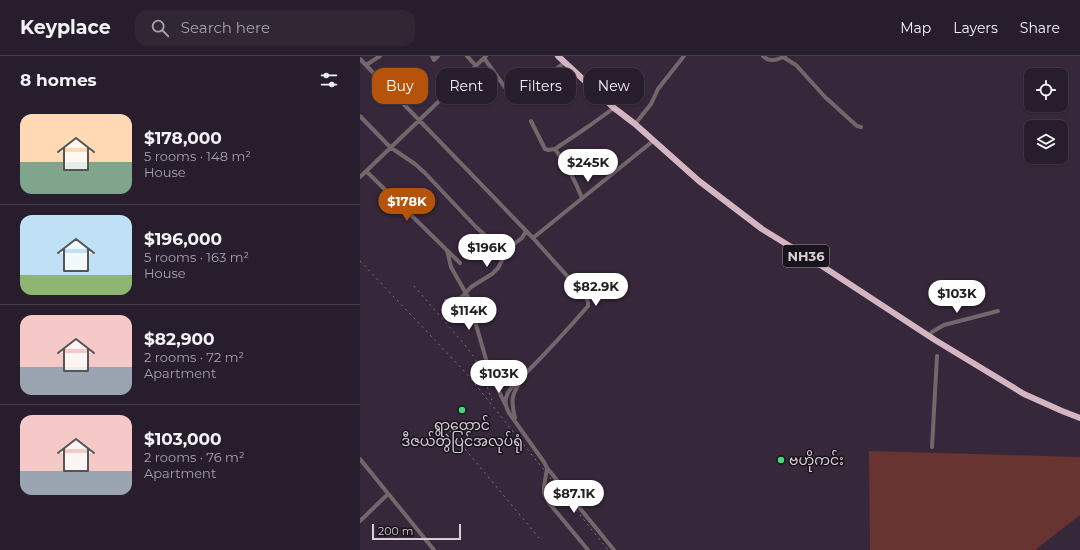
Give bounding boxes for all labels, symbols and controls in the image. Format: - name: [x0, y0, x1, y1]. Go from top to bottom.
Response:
- search box: [135, 10, 415, 46]
- text: Keyplace: [20, 16, 111, 39]
- icon: search: [149, 17, 171, 39]
- text: Search here: [181, 18, 270, 37]
- text: Map: [900, 19, 931, 37]
- text: Layers: [953, 19, 998, 37]
- text: Share: [1020, 19, 1060, 37]
- chip: Buy: [372, 68, 428, 104]
- chip: Rent: [436, 68, 497, 104]
- chip: Filters: [505, 68, 576, 104]
- chip: New: [584, 68, 644, 104]
- map controls: [1024, 68, 1068, 164]
- button: locate: [1024, 68, 1068, 112]
- icon: filters: [318, 69, 340, 91]
- text: 8 homes: [20, 70, 97, 90]
- button: layers: [1024, 120, 1068, 164]
- text: $178,000: [144, 128, 222, 148]
- icon: home: [52, 130, 100, 178]
- text: 5 rooms · 148 m²: [144, 148, 251, 164]
- pin: $245K: [560, 149, 616, 183]
- text: $245K: [567, 154, 609, 170]
- text: House: [144, 164, 186, 180]
- pin: $178K: [379, 188, 435, 222]
- text: $178K: [387, 193, 427, 209]
- text: $196,000: [144, 229, 222, 249]
- icon: home: [52, 231, 100, 279]
- pin: $196K: [459, 234, 515, 268]
- text: $196K: [467, 239, 507, 255]
- road number: NH36: [783, 245, 829, 267]
- text: 5 rooms · 163 m²: [144, 249, 249, 265]
- text: House: [144, 265, 186, 281]
- pin: $82.9K: [563, 273, 629, 307]
- text: $82.9K: [573, 278, 619, 294]
- pin: $103K: [929, 280, 985, 314]
- text: $103K: [937, 285, 977, 301]
- pin: $114K: [441, 297, 497, 331]
- text: $114K: [451, 302, 487, 318]
- text: $82,900: [144, 329, 215, 349]
- icon: home: [52, 331, 100, 379]
- text: 2 rooms · 72 m²: [144, 349, 244, 365]
- pin: $103K: [471, 360, 527, 394]
- text: Apartment: [144, 365, 216, 381]
- text: $103K: [479, 365, 519, 381]
- marker: ရွာထောင် ဒီဇယ်တွဲပြင်အလုပ်ရုံ: [457, 405, 467, 415]
- place label: ရွာထောင် ဒီဇယ်တွဲပြင်အလုပ်ရုံ: [401, 415, 523, 453]
- text: $103,000: [144, 429, 222, 449]
- icon: home: [52, 431, 100, 479]
- text: 2 rooms · 76 m²: [144, 449, 244, 465]
- place label: ဗဟိုကင်း: [789, 450, 844, 472]
- marker: ဗဟိုကင်း: [776, 455, 786, 465]
- text: Apartment: [144, 465, 216, 481]
- pin: $87.1K: [541, 480, 607, 514]
- text: $87.1K: [553, 485, 595, 501]
- scale bar: [372, 522, 461, 541]
- text: 200 m: [378, 524, 413, 538]

